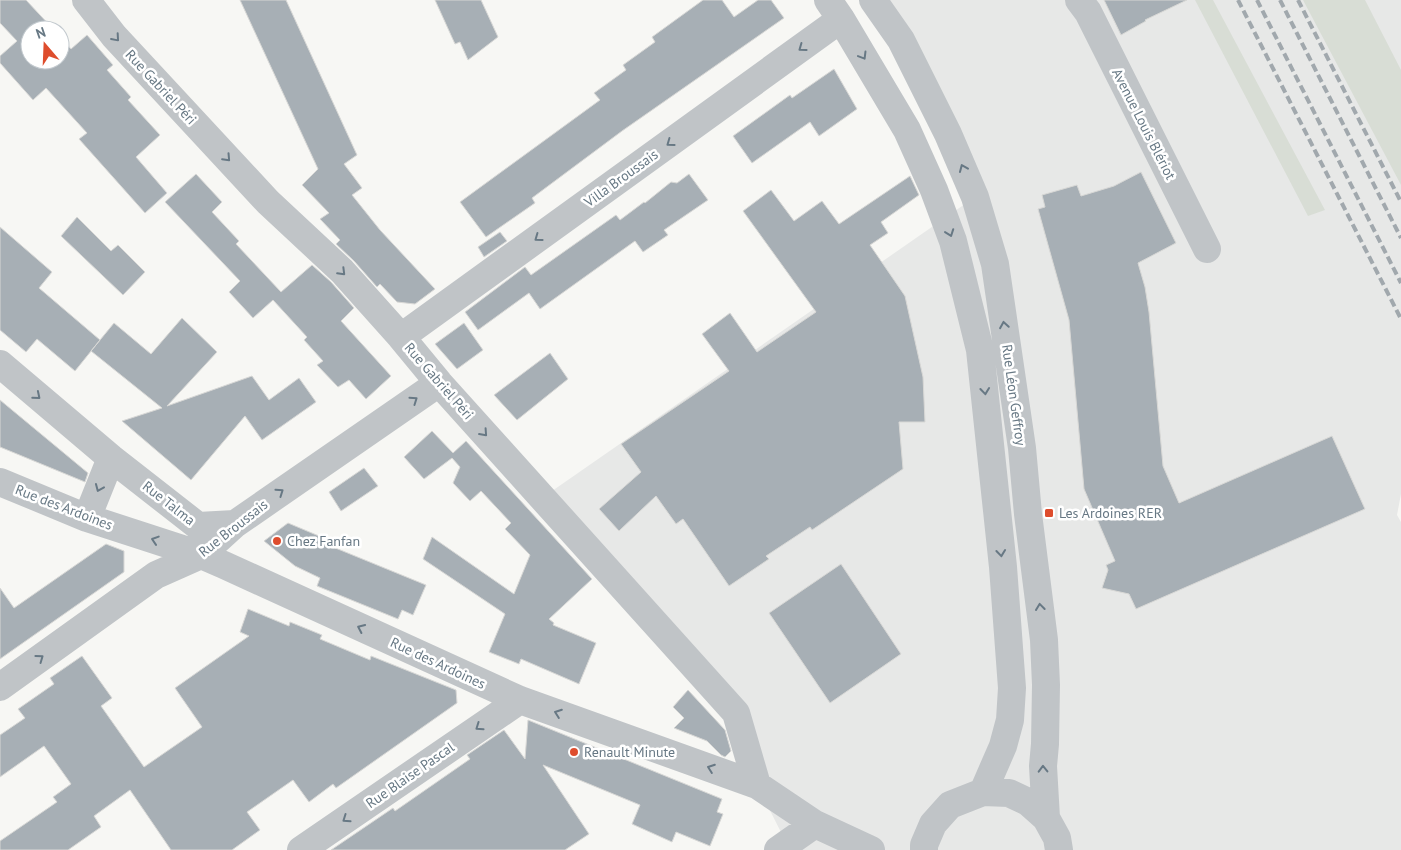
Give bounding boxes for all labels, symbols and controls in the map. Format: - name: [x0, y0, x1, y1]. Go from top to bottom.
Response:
- north arrow: [20, 20, 70, 70]
- text: N: [33, 23, 48, 43]
- one-way arrow: [111, 33, 120, 42]
- one-way arrow: [799, 42, 808, 50]
- street label: Rue Gabriel Péri: [122, 46, 200, 128]
- one-way arrow: [857, 50, 867, 59]
- street label: Avenue Louis Blériot: [1108, 65, 1180, 183]
- one-way arrow: [667, 137, 676, 145]
- street label: Villa Broussais: [580, 145, 662, 211]
- one-way arrow: [221, 152, 230, 161]
- one-way arrow: [958, 164, 969, 173]
- one-way arrow: [944, 228, 954, 237]
- one-way arrow: [534, 232, 544, 241]
- one-way arrow: [336, 266, 345, 275]
- one-way arrow: [1000, 320, 1010, 329]
- street label: Rue Gabriel Péri: [401, 339, 477, 423]
- street label: Rue Léon Geffroy: [998, 343, 1030, 447]
- one-way arrow: [979, 387, 990, 395]
- one-way arrow: [32, 390, 41, 399]
- one-way arrow: [408, 397, 417, 406]
- one-way arrow: [478, 428, 487, 437]
- street label: Rue Talma: [139, 477, 199, 529]
- street label: Rue des Ardoines: [13, 480, 115, 534]
- one-way arrow: [95, 483, 106, 492]
- one-way arrow: [274, 489, 284, 498]
- street label: Rue Broussais: [195, 495, 271, 561]
- place label: Les Ardoines RER: [1059, 504, 1162, 522]
- marker: Les Ardoines RER: [1043, 507, 1055, 519]
- place label: Chez Fanfan: [287, 532, 360, 550]
- marker: Chez Fanfan: [271, 535, 283, 547]
- one-way arrow: [151, 536, 159, 546]
- one-way arrow: [995, 549, 1006, 557]
- one-way arrow: [1035, 603, 1046, 611]
- one-way arrow: [357, 623, 366, 634]
- street label: Rue des Ardoines: [388, 633, 488, 693]
- one-way arrow: [34, 655, 43, 664]
- one-way arrow: [554, 709, 563, 719]
- one-way arrow: [476, 721, 485, 730]
- street label: Rue Blaise Pascal: [362, 738, 458, 812]
- place label: Renault Minute: [584, 743, 675, 761]
- marker: Renault Minute: [568, 746, 580, 758]
- one-way arrow: [707, 764, 716, 774]
- one-way arrow: [1038, 765, 1049, 773]
- one-way arrow: [342, 813, 351, 822]

